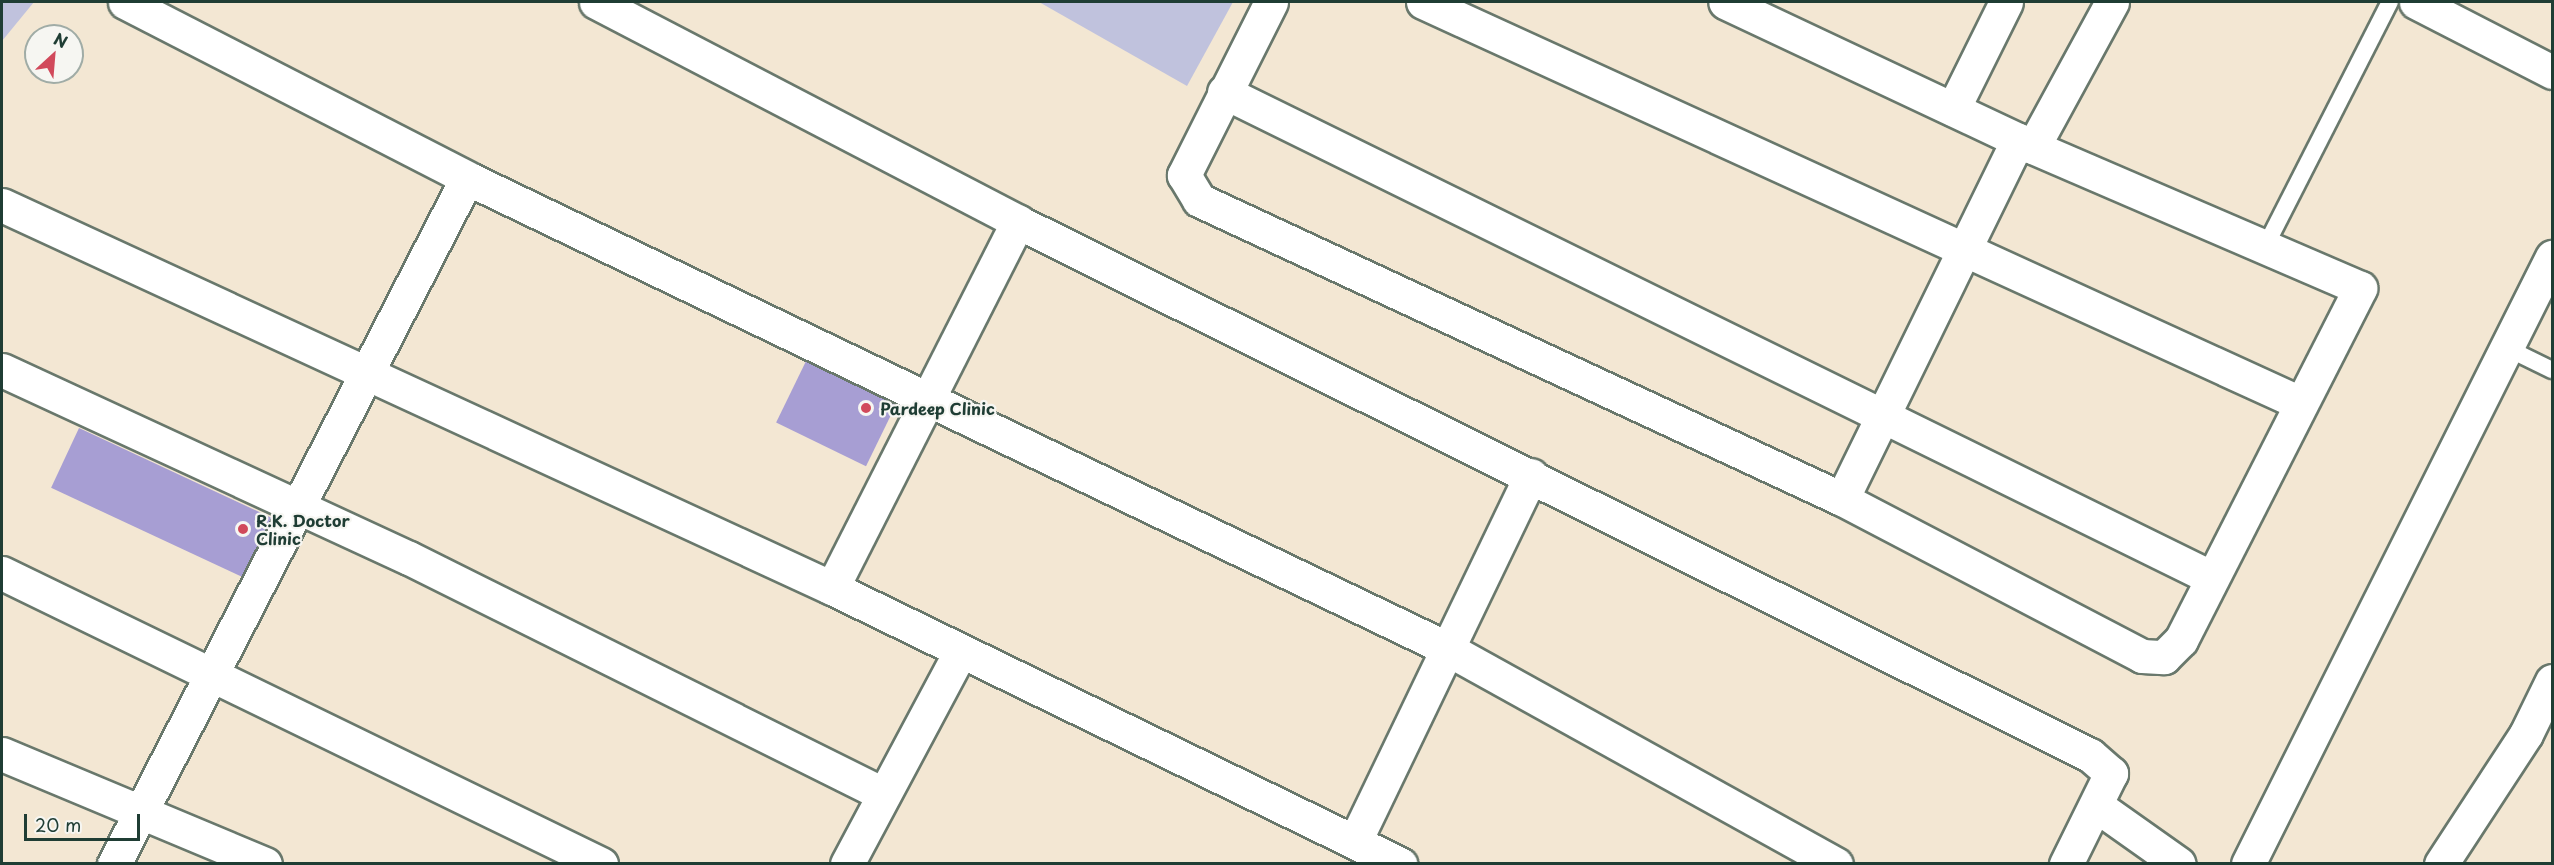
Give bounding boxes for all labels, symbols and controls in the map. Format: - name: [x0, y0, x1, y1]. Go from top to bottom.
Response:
- north arrow: [24, 24, 84, 84]
- text: N: [50, 26, 72, 53]
- place label: Pardeep Clinic: [880, 398, 996, 418]
- marker: Pardeep Clinic: [857, 399, 875, 417]
- place label: R.K. Doctor Clinic: [256, 510, 351, 548]
- marker: R.K. Doctor Clinic: [234, 520, 252, 538]
- scale bar: [27, 802, 142, 840]
- text: 20 m: [35, 811, 81, 838]

